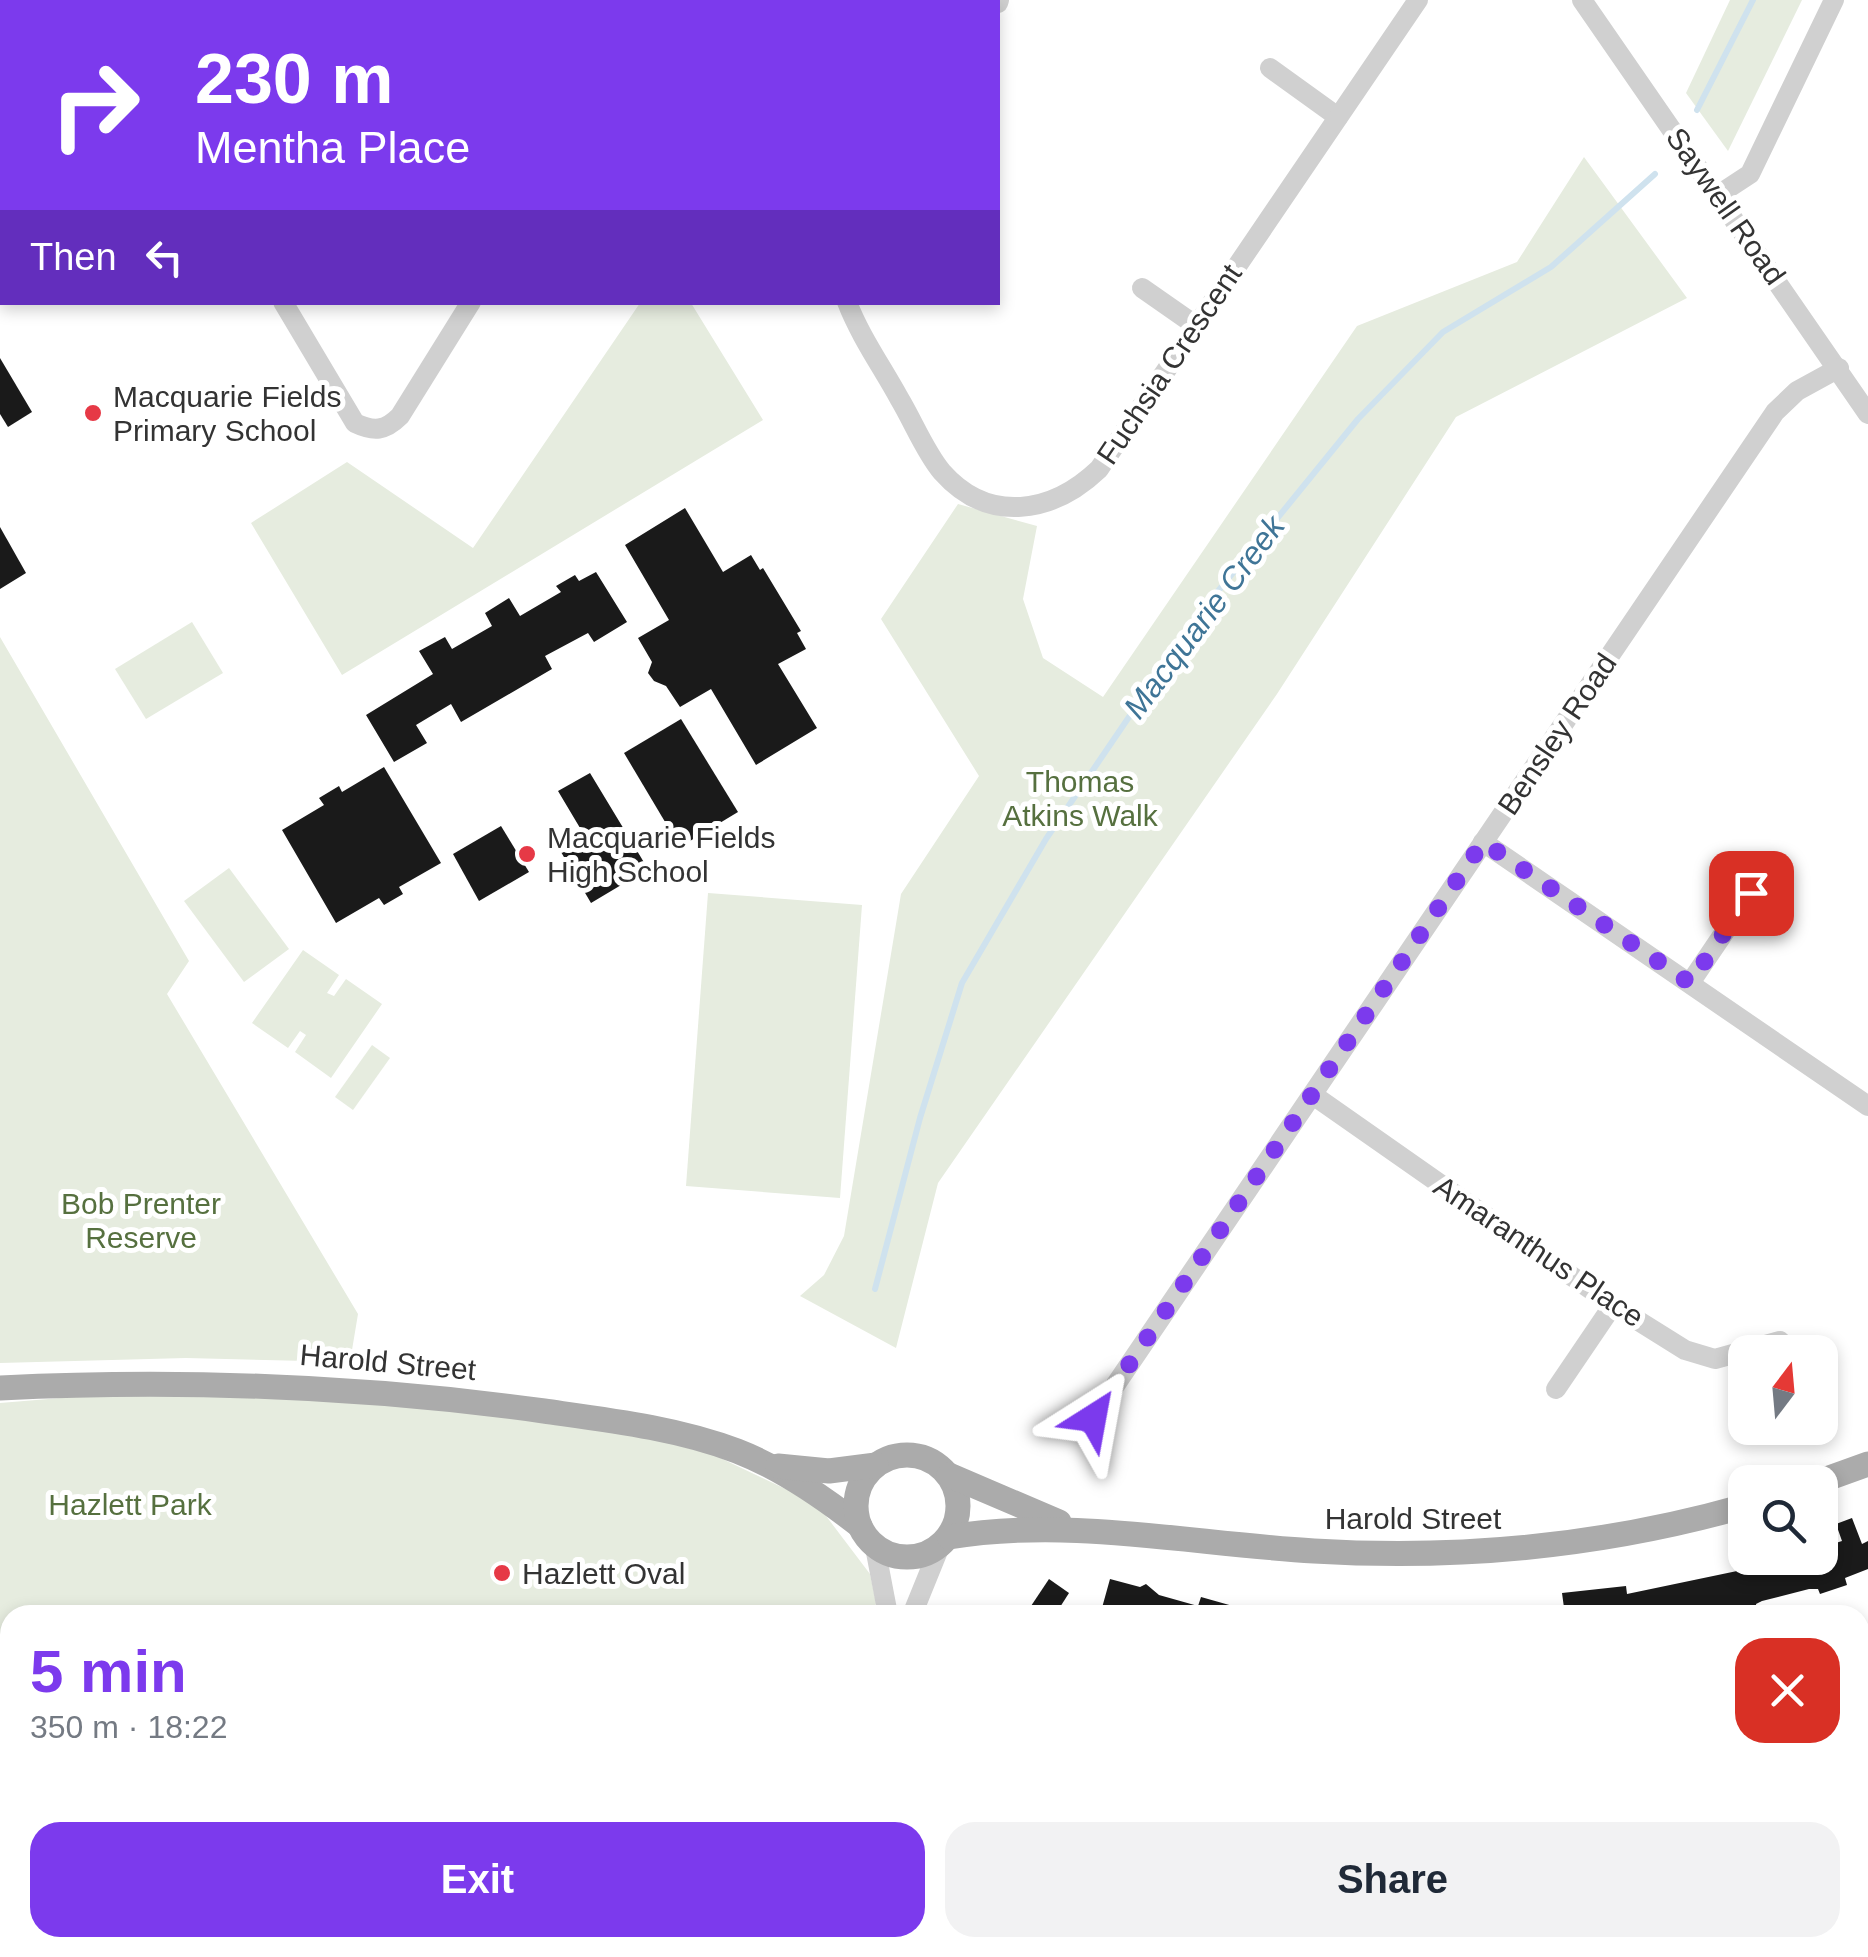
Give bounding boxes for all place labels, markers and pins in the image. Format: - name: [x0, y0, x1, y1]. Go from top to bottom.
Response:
- place label: Macquarie Fields Primary School: [113, 380, 341, 447]
- marker: Macquarie Fields Primary School: [82, 402, 104, 424]
- place label: Macquarie Fields High School: [547, 821, 775, 888]
- marker: Macquarie Fields High School: [516, 843, 538, 865]
- pin: [1709, 851, 1794, 936]
- place label: Hazlett Oval: [522, 1557, 685, 1590]
- marker: Hazlett Oval: [491, 1562, 513, 1584]

